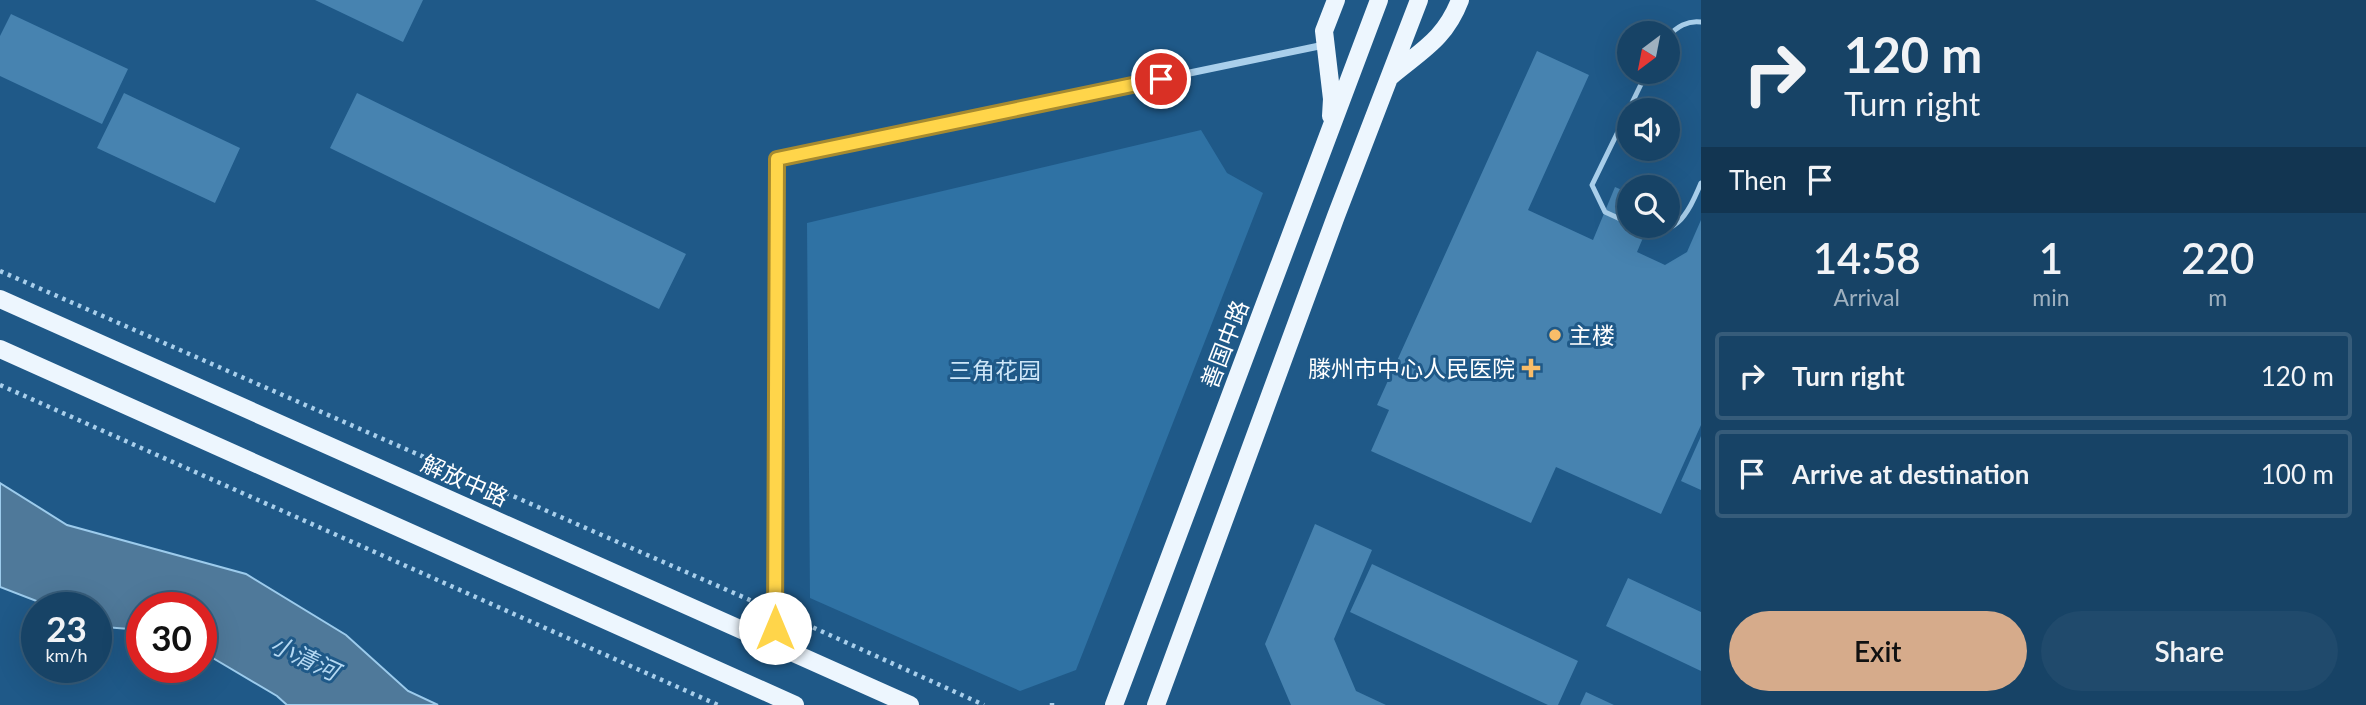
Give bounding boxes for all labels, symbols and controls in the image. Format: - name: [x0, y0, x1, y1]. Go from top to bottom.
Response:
- north arrow: [1617, 21, 1680, 84]
- map controls: [1617, 21, 1680, 238]
- text: 120 m: [1844, 25, 1982, 83]
- icon: right: [1729, 28, 1820, 119]
- pin: [1131, 49, 1191, 109]
- icon: arrive: [1142, 60, 1180, 98]
- text: Turn right: [1844, 84, 1980, 123]
- button: sound: [1617, 98, 1680, 161]
- icon: arrive: [1801, 161, 1839, 199]
- text: Then: [1729, 164, 1787, 196]
- button: search: [1617, 175, 1680, 238]
- text: 14:58: [1813, 233, 1921, 283]
- text: 1: [2039, 233, 2063, 283]
- text: 220: [2181, 233, 2254, 283]
- text: Arrival: [1834, 283, 1900, 311]
- text: min: [2032, 283, 2070, 311]
- text: m: [2208, 283, 2227, 311]
- street label: 善国中路: [1194, 296, 1254, 392]
- place label: 主楼: [1569, 321, 1615, 349]
- marker: 主楼: [1547, 327, 1563, 343]
- place label: 滕州市中心人民医院: [1308, 354, 1515, 382]
- park label: 三角花园: [949, 356, 1041, 384]
- icon: right: [1733, 357, 1771, 395]
- marker: 滕州市中心人民医院: [1521, 358, 1541, 378]
- text: Turn right: [1792, 360, 1905, 392]
- text: 120 m: [2261, 360, 2334, 392]
- street label: 解放中路: [417, 449, 513, 511]
- icon: arrive: [1733, 455, 1771, 493]
- text: Arrive at destination: [1792, 458, 2029, 490]
- text: 100 m: [2261, 458, 2334, 490]
- position arrow: [738, 591, 812, 665]
- speed limit sign: 30: [126, 592, 217, 683]
- text: 23: [46, 607, 87, 649]
- button: Exit: [1729, 611, 2027, 691]
- button: Share: [2041, 611, 2338, 691]
- water label: 小清河: [266, 629, 347, 687]
- text: km/h: [45, 644, 88, 666]

